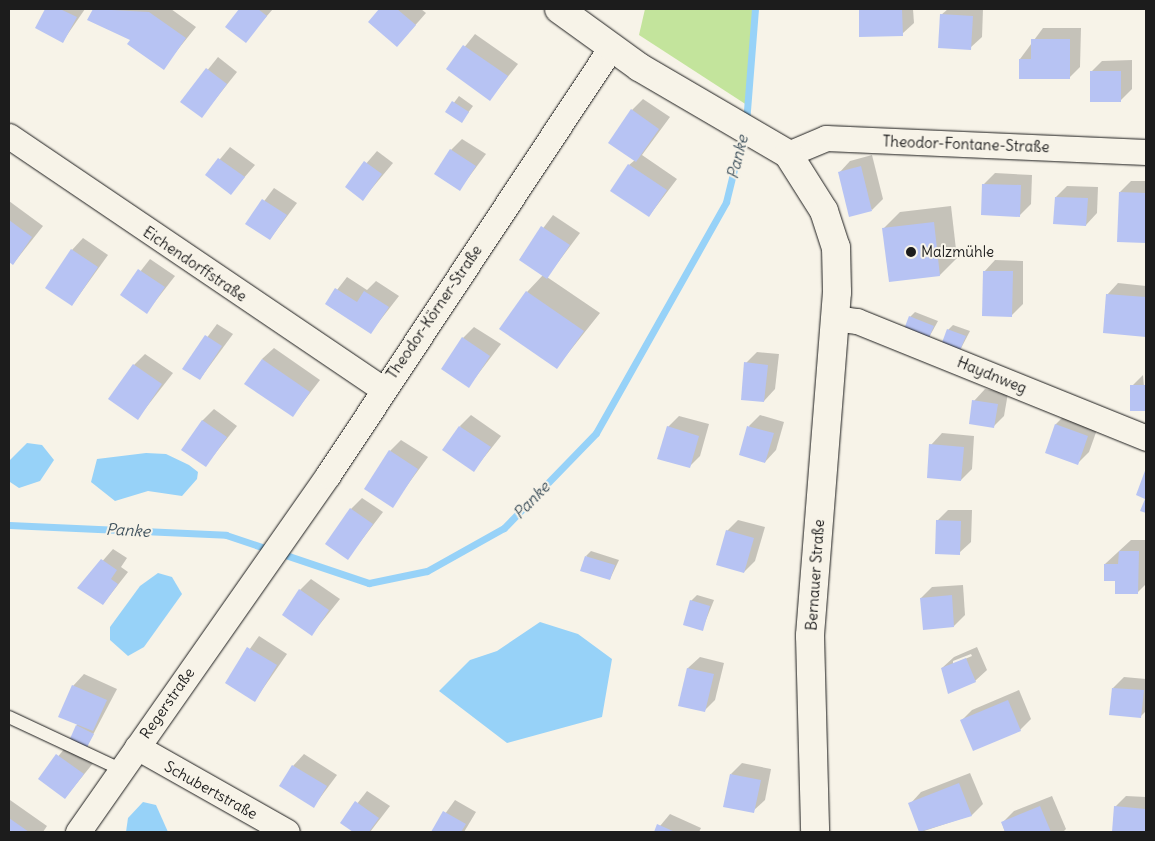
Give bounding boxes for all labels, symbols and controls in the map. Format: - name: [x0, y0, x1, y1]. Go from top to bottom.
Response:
- street label: Theodor-Fontane-Straße: [882, 132, 1050, 156]
- water label: Panke: [722, 133, 752, 181]
- street label: Eichendorffstraße: [140, 223, 250, 305]
- street label: Theodor-Körner-Straße: [383, 242, 485, 382]
- place label: Malzmühle: [921, 243, 994, 261]
- marker: Malzmühle: [905, 246, 917, 258]
- street label: Haydnweg: [955, 353, 1029, 397]
- water label: Panke: [509, 477, 553, 523]
- water label: Panke: [105, 519, 151, 541]
- street label: Bernauer Straße: [802, 519, 828, 631]
- street label: Regerstraße: [136, 664, 198, 742]
- street label: Schubertstraße: [161, 757, 261, 823]

